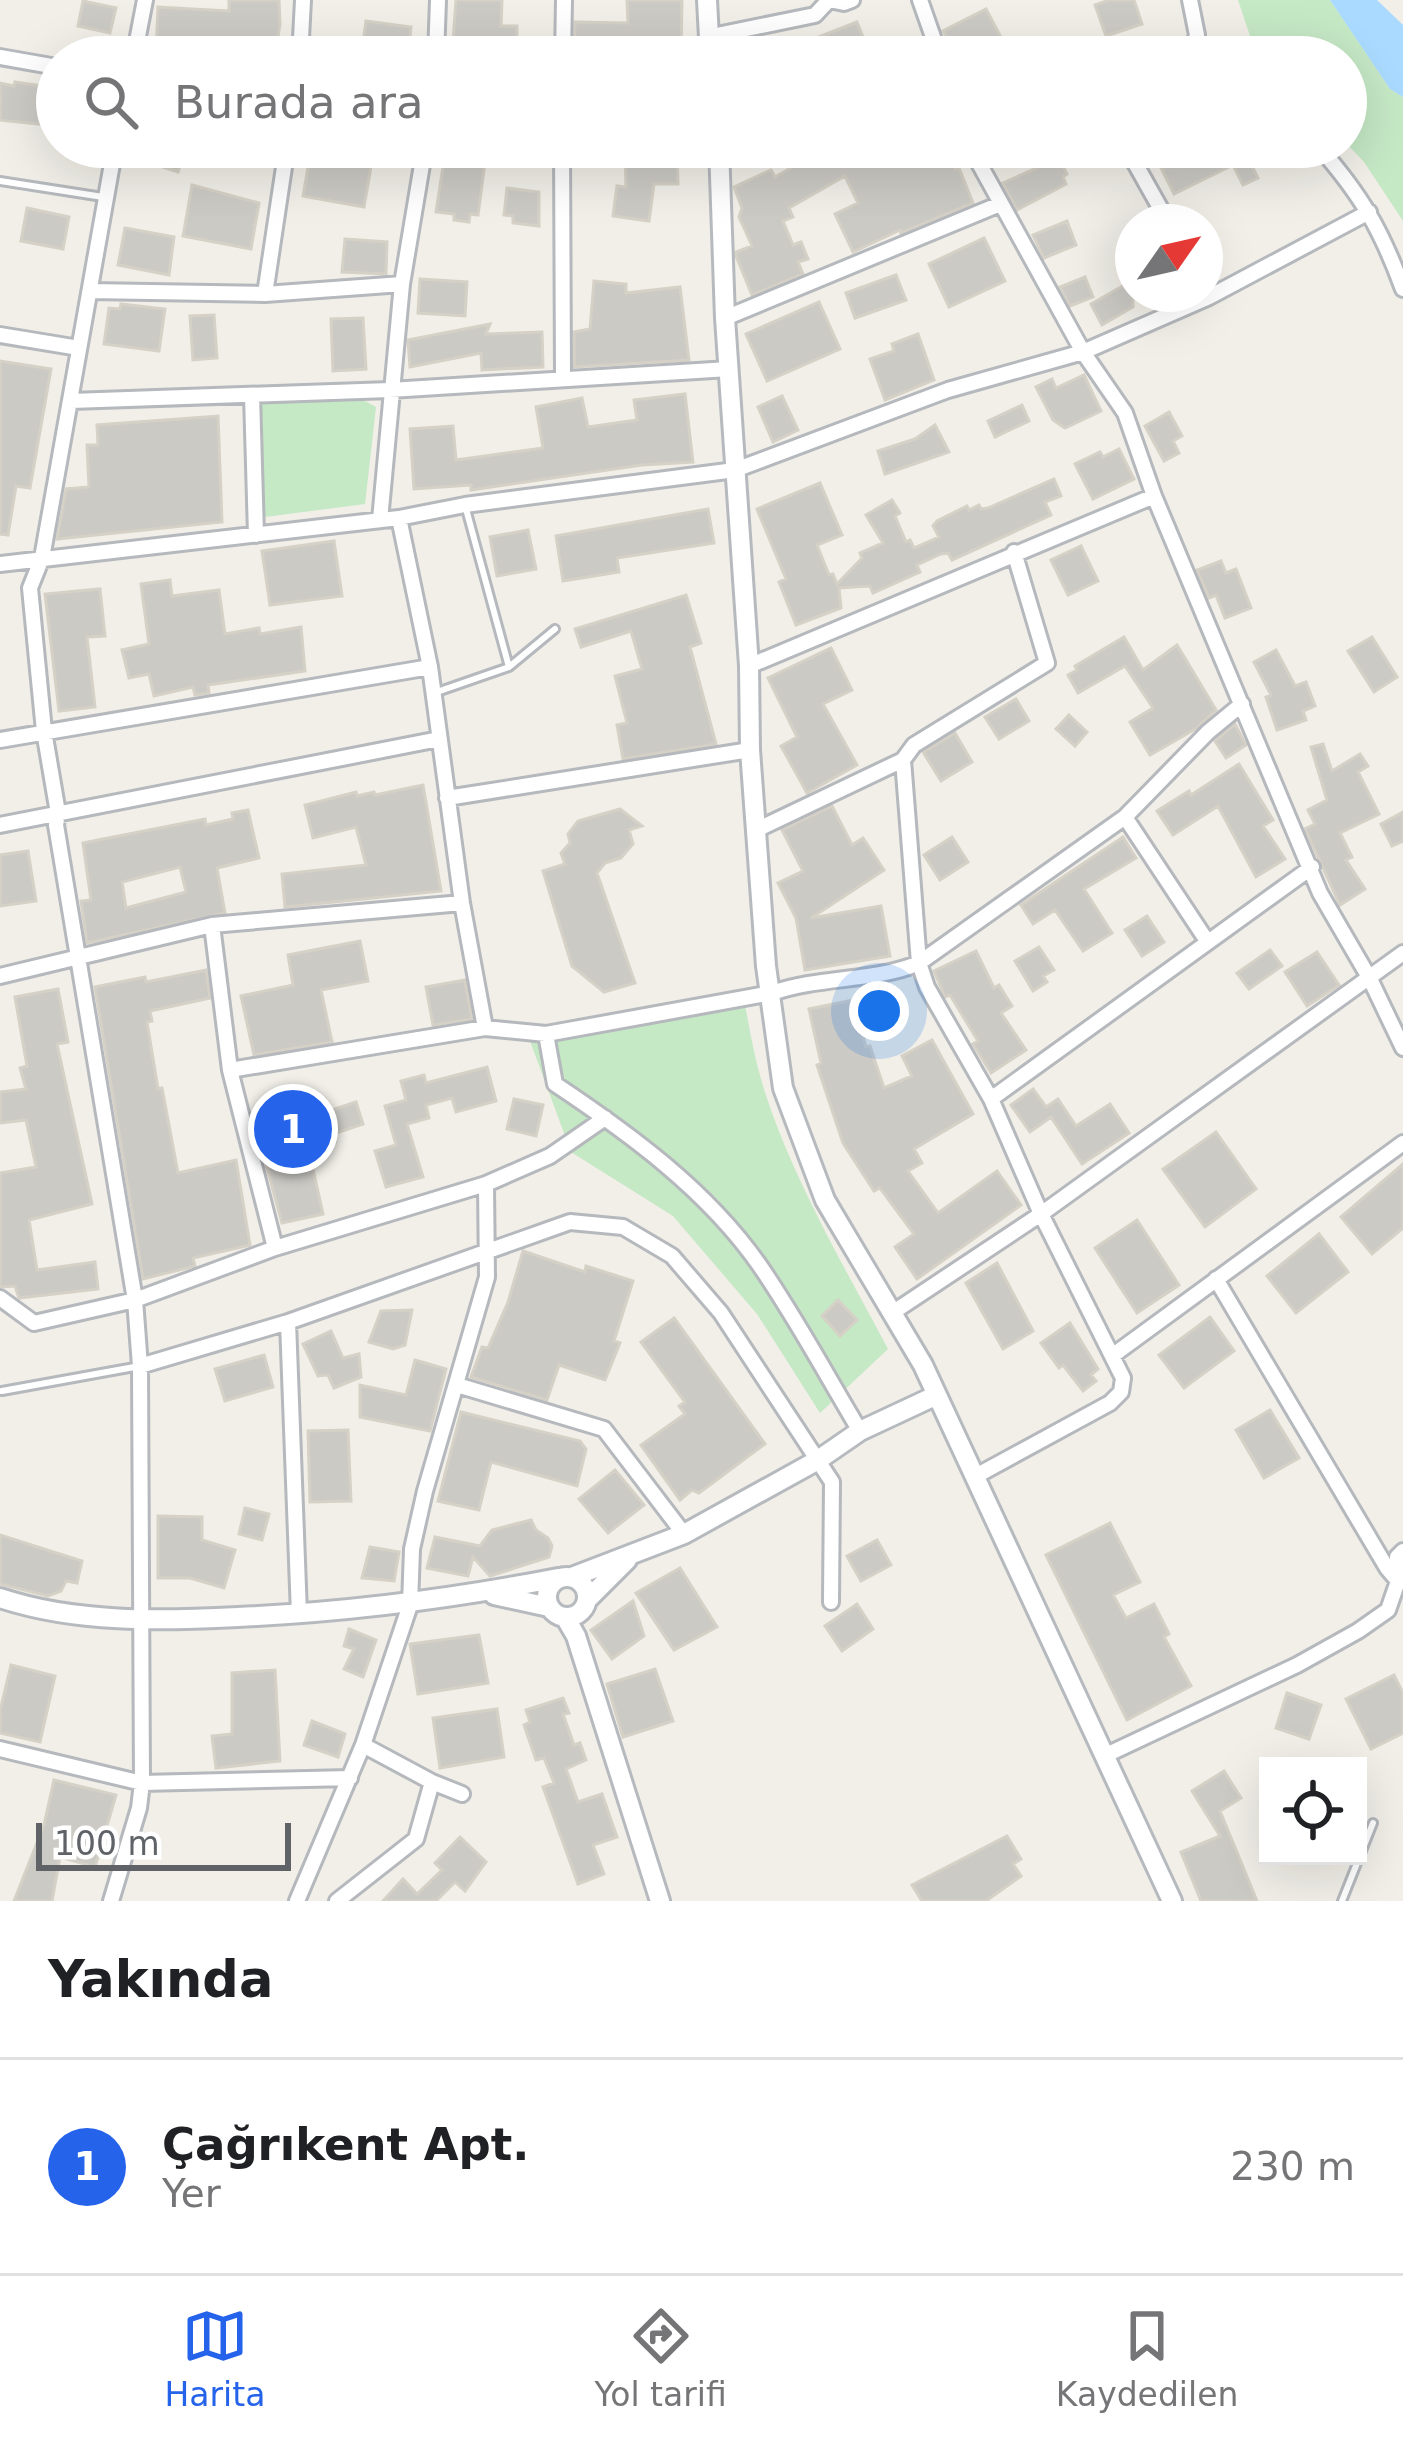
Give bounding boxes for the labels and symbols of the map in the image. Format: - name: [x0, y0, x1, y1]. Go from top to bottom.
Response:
- north arrow: [1115, 204, 1223, 312]
- your location: [849, 981, 909, 1041]
- pin: 1: [254, 1084, 332, 1174]
- scale bar: [36, 1817, 291, 1870]

